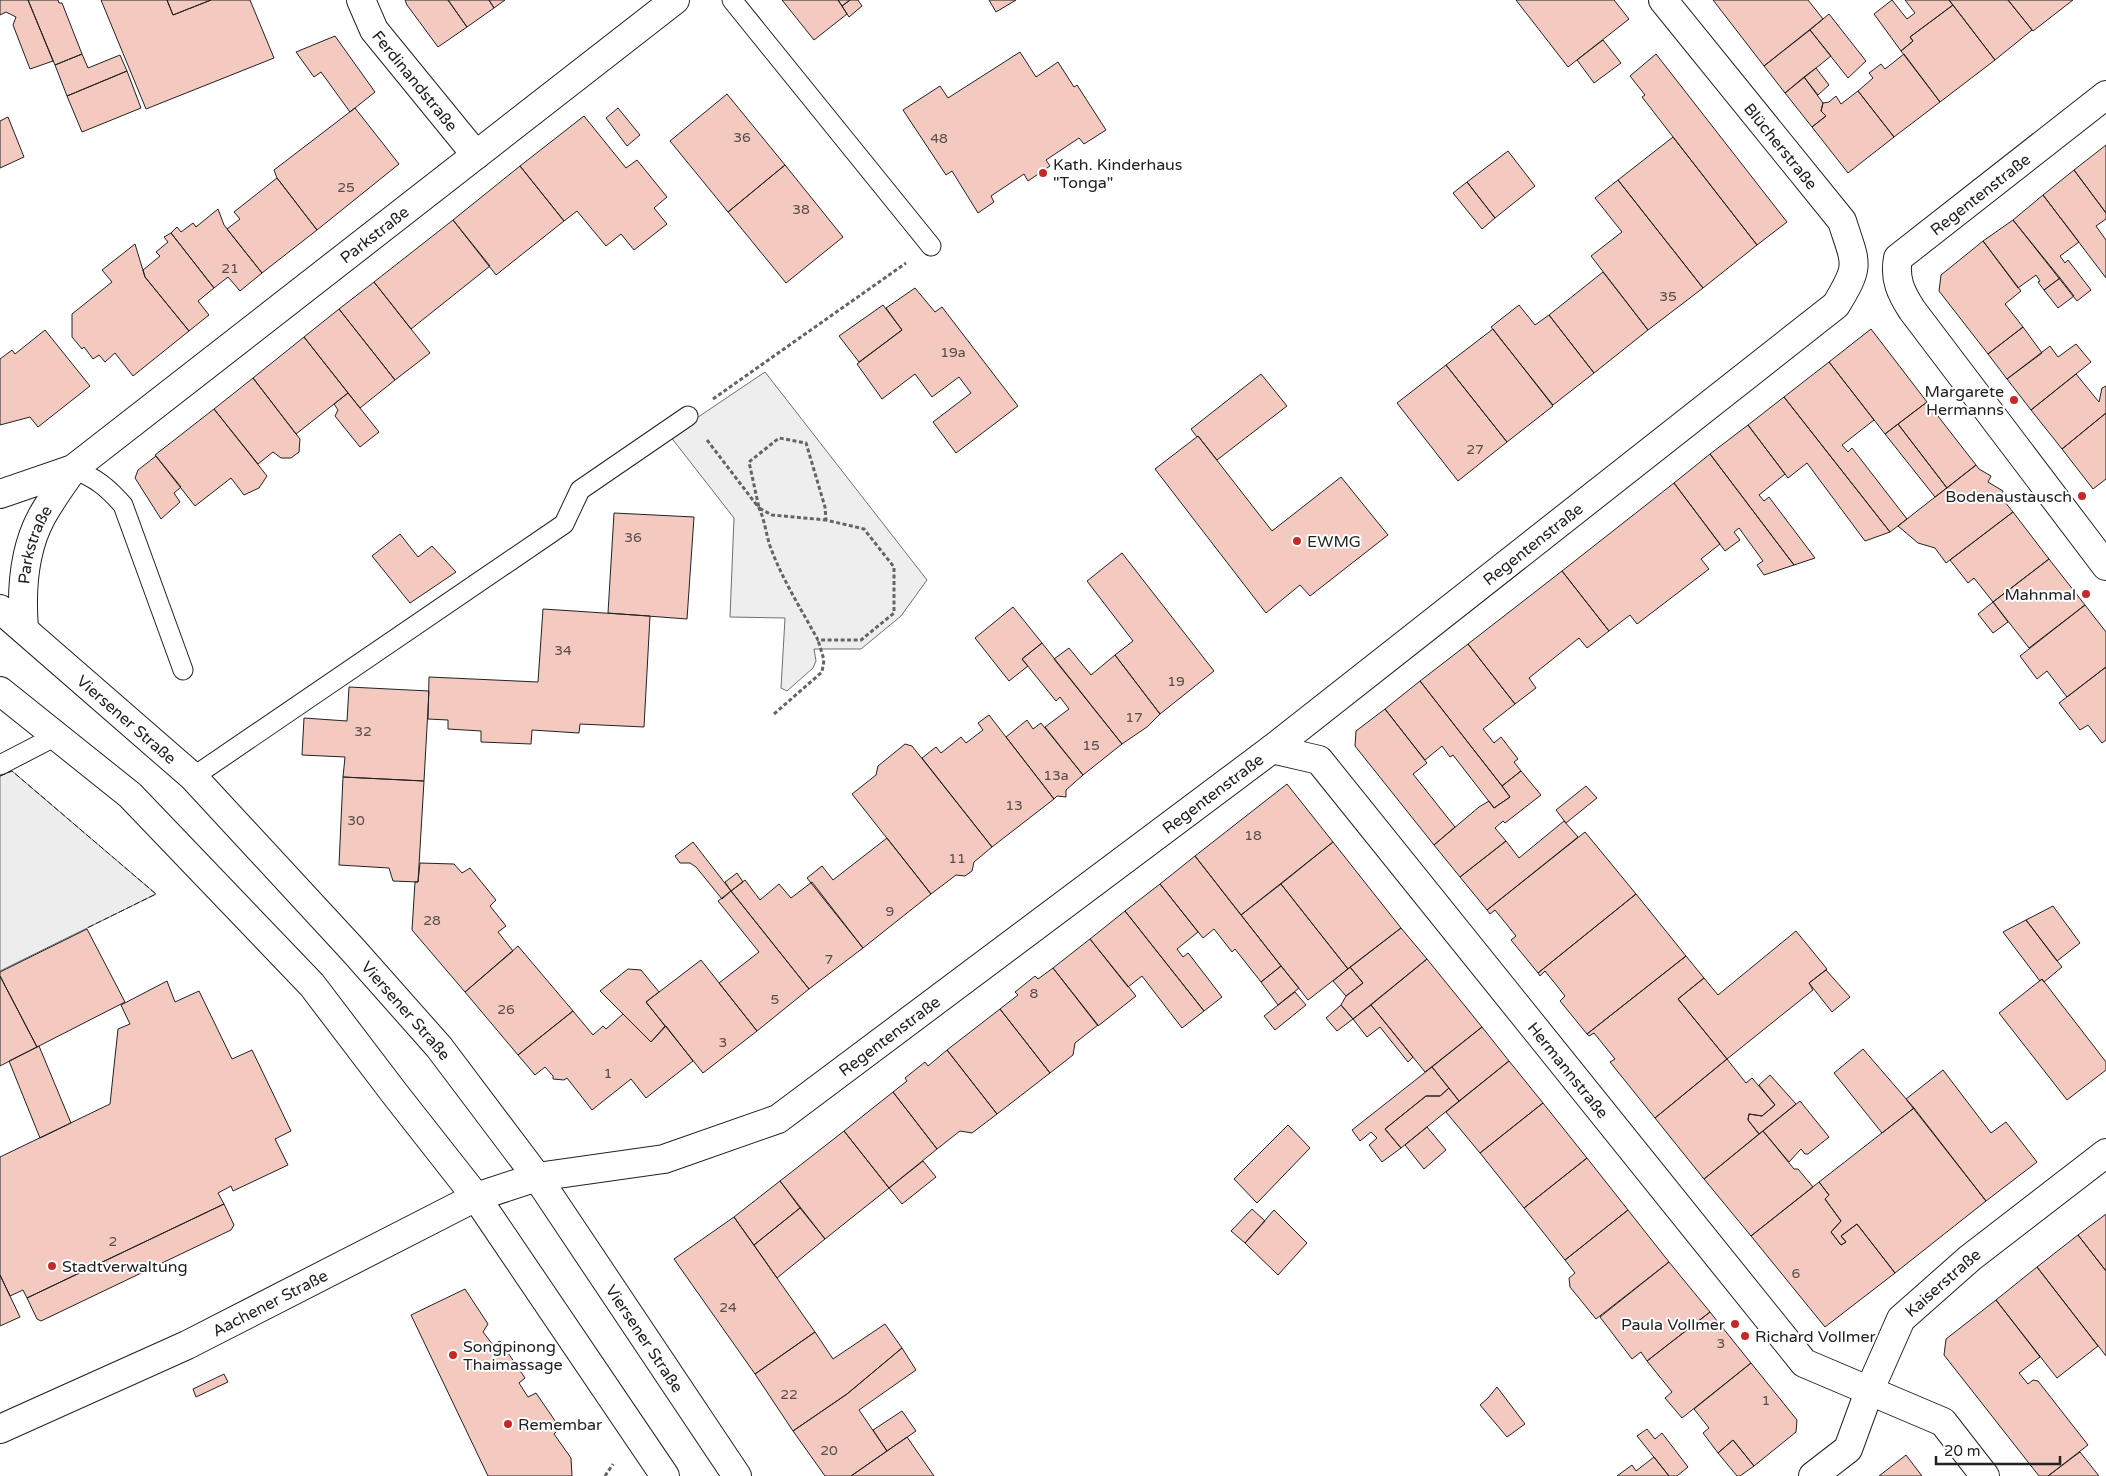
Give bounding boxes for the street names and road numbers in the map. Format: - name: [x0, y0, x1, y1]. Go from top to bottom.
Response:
- street label: Ferdinandstraße: [367, 27, 462, 136]
- street label: Blücherstraße: [1739, 99, 1821, 194]
- street label: Regentenstraße: [1927, 149, 2035, 240]
- street label: Parkstraße: [336, 202, 413, 268]
- street label: Regentenstraße: [1479, 499, 1587, 590]
- street label: Parkstraße: [14, 502, 57, 585]
- street label: Viersener Straße: [72, 671, 180, 769]
- street label: Regentenstraße: [1158, 750, 1268, 839]
- street label: Viersener Straße: [356, 957, 454, 1065]
- street label: Regentenstraße: [835, 992, 944, 1081]
- street label: Hermannstraße: [1523, 1018, 1612, 1123]
- street label: Kaiserstraße: [1901, 1245, 1985, 1322]
- street label: Aachener Straße: [209, 1266, 331, 1341]
- street label: Viersener Straße: [601, 1281, 687, 1397]

